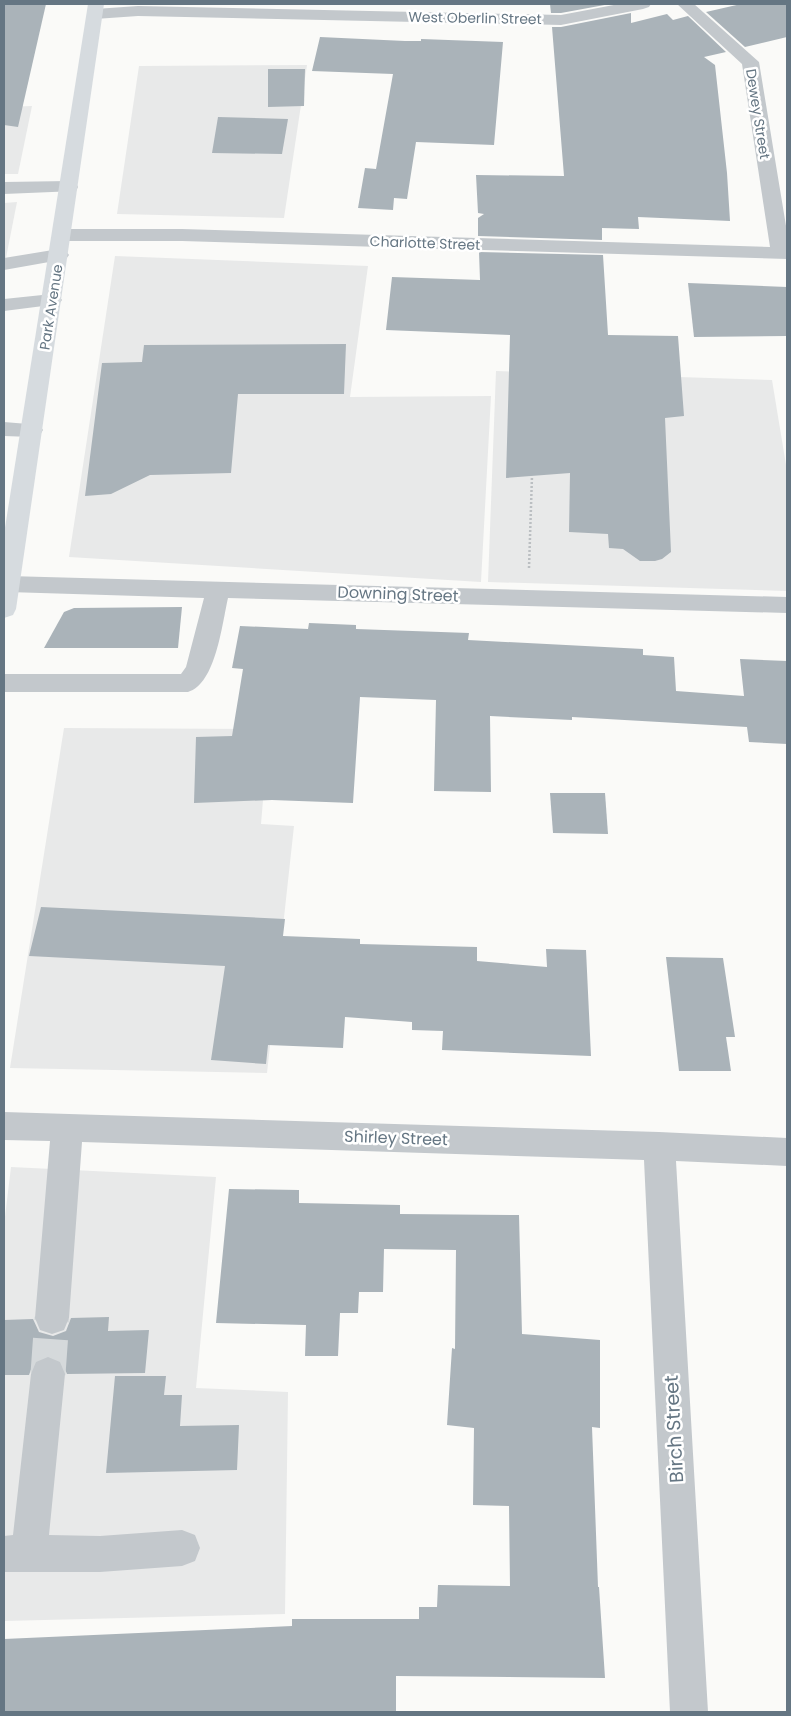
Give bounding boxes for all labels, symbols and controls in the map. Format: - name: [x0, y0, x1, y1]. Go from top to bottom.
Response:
- street label: West Oberlin Street: [408, 7, 542, 29]
- street label: Dewey Street: [741, 67, 775, 161]
- street label: Charlotte Street: [369, 231, 481, 255]
- street label: Park Avenue: [34, 262, 68, 351]
- street label: Downing Street: [337, 580, 459, 608]
- street label: Shirley Street: [344, 1125, 448, 1151]
- street label: Birch Street: [658, 1374, 690, 1484]

